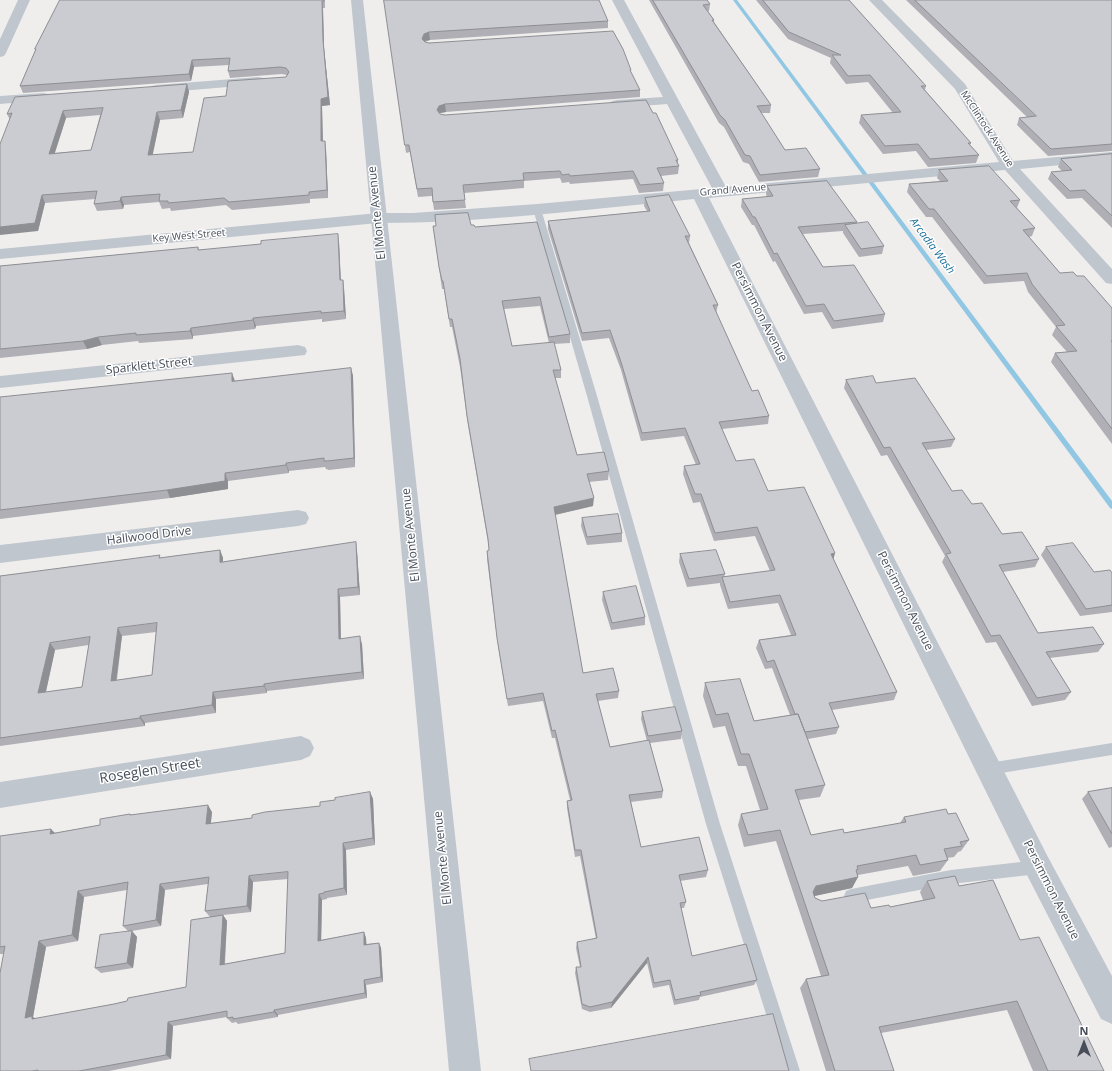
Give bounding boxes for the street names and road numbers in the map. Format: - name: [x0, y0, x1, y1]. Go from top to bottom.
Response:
- street label: McClintock Avenue: [958, 89, 1016, 169]
- street label: El Monte Avenue: [365, 165, 389, 261]
- street label: Grand Avenue: [699, 181, 767, 199]
- street label: Key West Street: [152, 227, 226, 245]
- street label: Persimmon Avenue: [728, 260, 790, 364]
- street label: Sparklett Street: [105, 354, 193, 378]
- street label: El Monte Avenue: [399, 487, 423, 583]
- street label: Hallwood Drive: [106, 524, 192, 548]
- street label: Persimmon Avenue: [874, 549, 936, 653]
- street label: Roseglen Street: [98, 755, 202, 787]
- street label: El Monte Avenue: [431, 810, 455, 906]
- street label: Persimmon Avenue: [1020, 838, 1082, 942]

